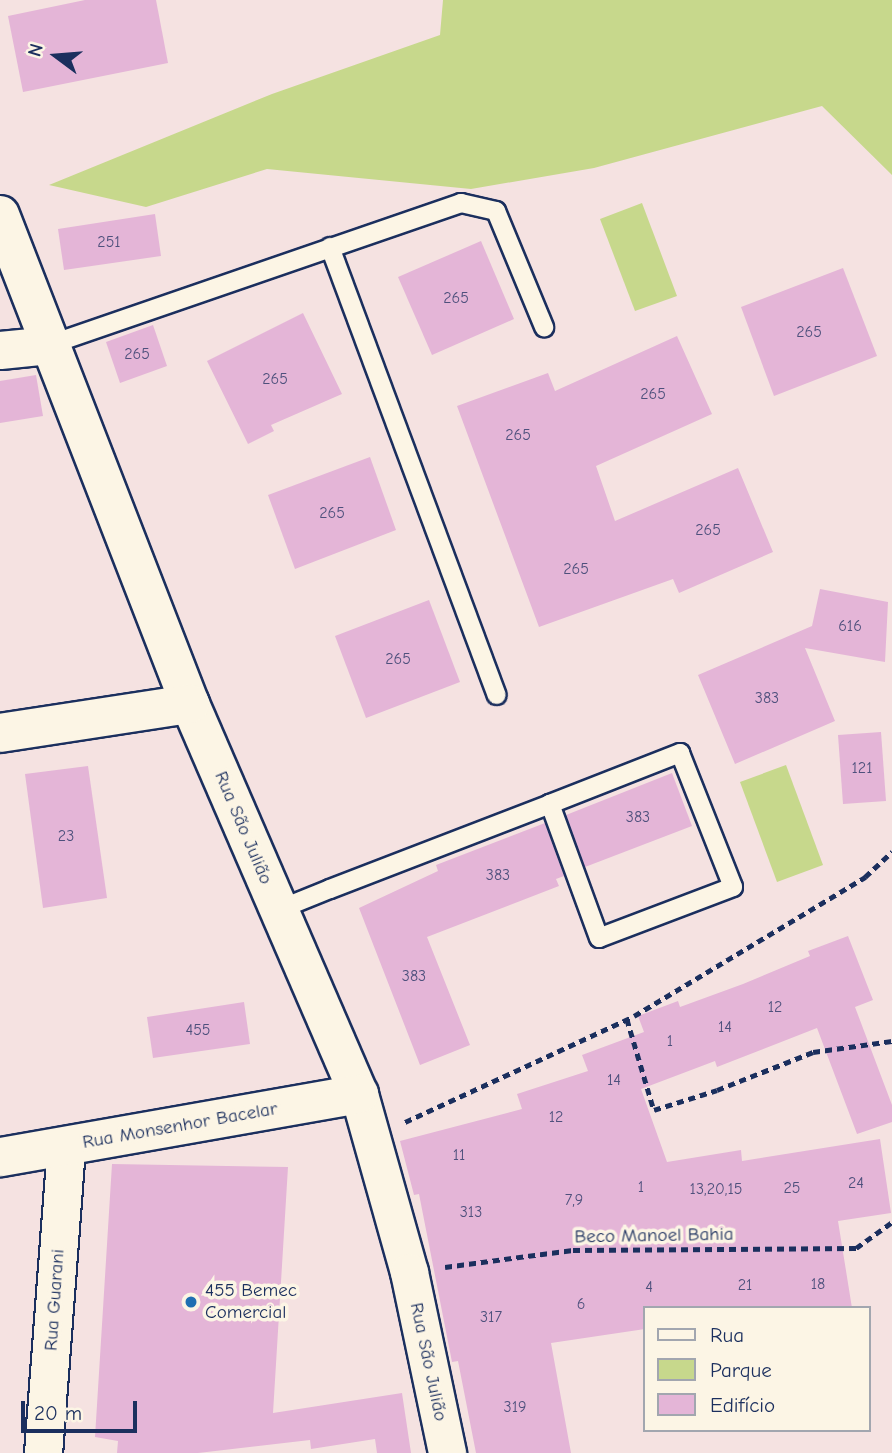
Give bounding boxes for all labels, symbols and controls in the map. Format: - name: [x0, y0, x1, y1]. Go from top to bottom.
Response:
- north arrow: [21, 21, 91, 91]
- text: N: [24, 41, 48, 59]
- house number: 251: [97, 232, 121, 252]
- house number: 265: [443, 288, 469, 308]
- house number: 265: [796, 322, 822, 342]
- house number: 265: [124, 344, 150, 364]
- house number: 265: [262, 369, 288, 389]
- house number: 265: [640, 384, 666, 404]
- house number: 265: [505, 425, 531, 445]
- house number: 265: [319, 503, 345, 523]
- house number: 265: [695, 520, 721, 540]
- house number: 265: [563, 559, 589, 579]
- house number: 616: [838, 616, 862, 636]
- house number: 265: [385, 649, 411, 669]
- house number: 383: [755, 688, 779, 708]
- house number: 121: [851, 758, 873, 778]
- street label: Rua São Julião: [209, 768, 277, 888]
- house number: 383: [626, 807, 650, 827]
- house number: 23: [58, 826, 74, 846]
- house number: 383: [486, 865, 510, 885]
- house number: 383: [402, 966, 426, 986]
- house number: 12: [768, 997, 782, 1017]
- house number: 14: [718, 1017, 732, 1037]
- house number: 455: [185, 1020, 211, 1040]
- house number: 1: [667, 1031, 673, 1051]
- house number: 14: [607, 1070, 621, 1090]
- street label: Rua Monsenhor Bacelar: [81, 1098, 279, 1154]
- house number: 12: [549, 1107, 563, 1127]
- house number: 11: [453, 1145, 465, 1165]
- house number: 24: [848, 1173, 864, 1193]
- house number: 1: [638, 1177, 644, 1197]
- house number: 25: [783, 1178, 801, 1198]
- house number: 13,20,15: [690, 1179, 742, 1199]
- house number: 7,9: [565, 1190, 583, 1210]
- house number: 313: [460, 1202, 482, 1222]
- street label: Beco Manoel Bahia: [574, 1223, 734, 1249]
- street label: Rua Guarani: [40, 1248, 70, 1352]
- house number: 18: [811, 1274, 825, 1294]
- house number: 21: [738, 1275, 752, 1295]
- house number: 4: [645, 1277, 653, 1297]
- place label: 455 Bemec Comercial: [205, 1280, 297, 1324]
- marker: 455 Bemec Comercial: [183, 1294, 199, 1310]
- house number: 6: [577, 1294, 585, 1314]
- street label: Rua São Julião: [404, 1301, 452, 1423]
- legend: [644, 1306, 871, 1432]
- house number: 317: [480, 1307, 502, 1327]
- text: Rua: [710, 1323, 744, 1347]
- text: Parque: [710, 1358, 772, 1382]
- scale bar: [24, 1386, 140, 1430]
- text: Edifício: [710, 1393, 775, 1417]
- house number: 319: [504, 1397, 526, 1417]
- text: 20 m: [34, 1401, 82, 1425]

